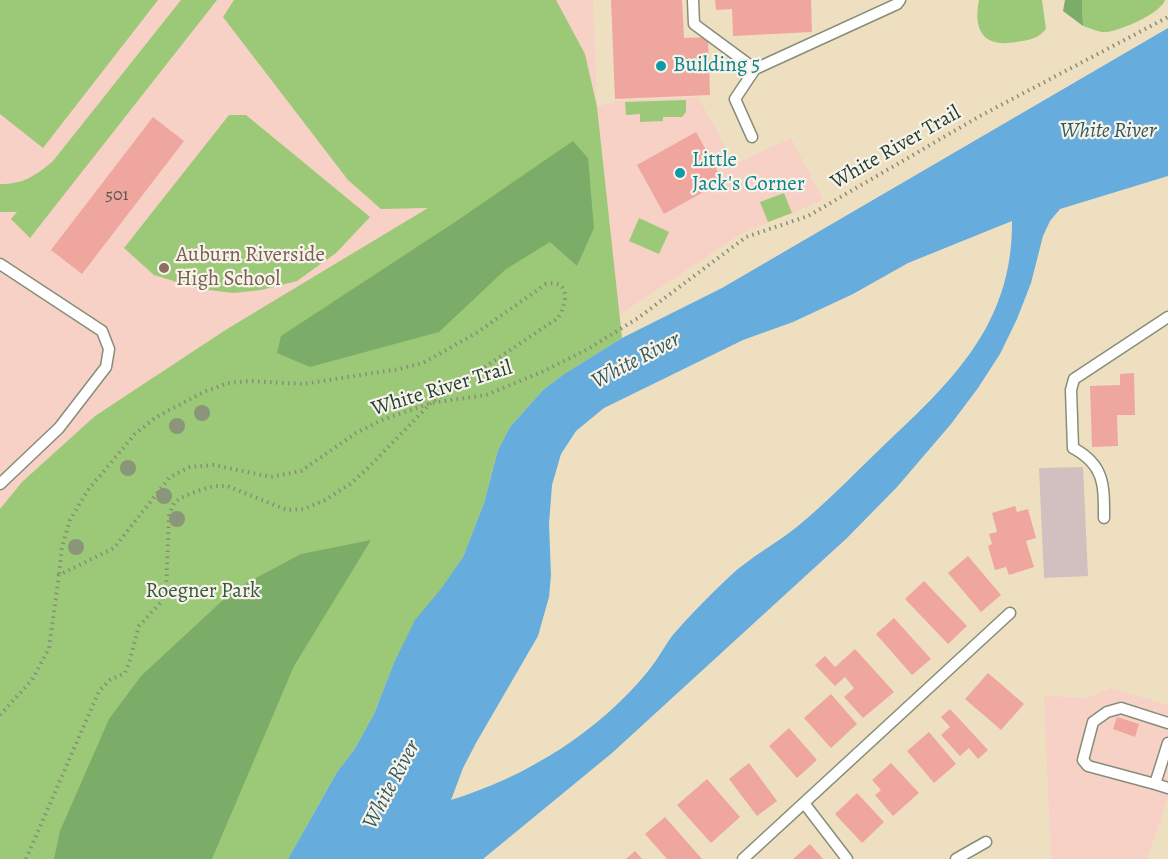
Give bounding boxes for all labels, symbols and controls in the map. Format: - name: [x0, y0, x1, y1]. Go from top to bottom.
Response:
- place label: Building 5: [673, 53, 760, 79]
- marker: Building 5: [654, 59, 668, 73]
- street label: White River Trail: [827, 101, 965, 195]
- water label: White River: [1060, 119, 1156, 145]
- place label: Little Jack's Corner: [692, 148, 805, 198]
- marker: Little Jack's Corner: [673, 166, 687, 180]
- house number: 501: [105, 185, 129, 207]
- place label: Auburn Riverside High School: [176, 243, 325, 293]
- marker: Auburn Riverside High School: [157, 261, 171, 275]
- water label: White River: [587, 327, 685, 395]
- street label: White River Trail: [369, 356, 515, 422]
- park label: Roegner Park: [146, 579, 260, 605]
- water label: White River: [358, 736, 426, 834]

